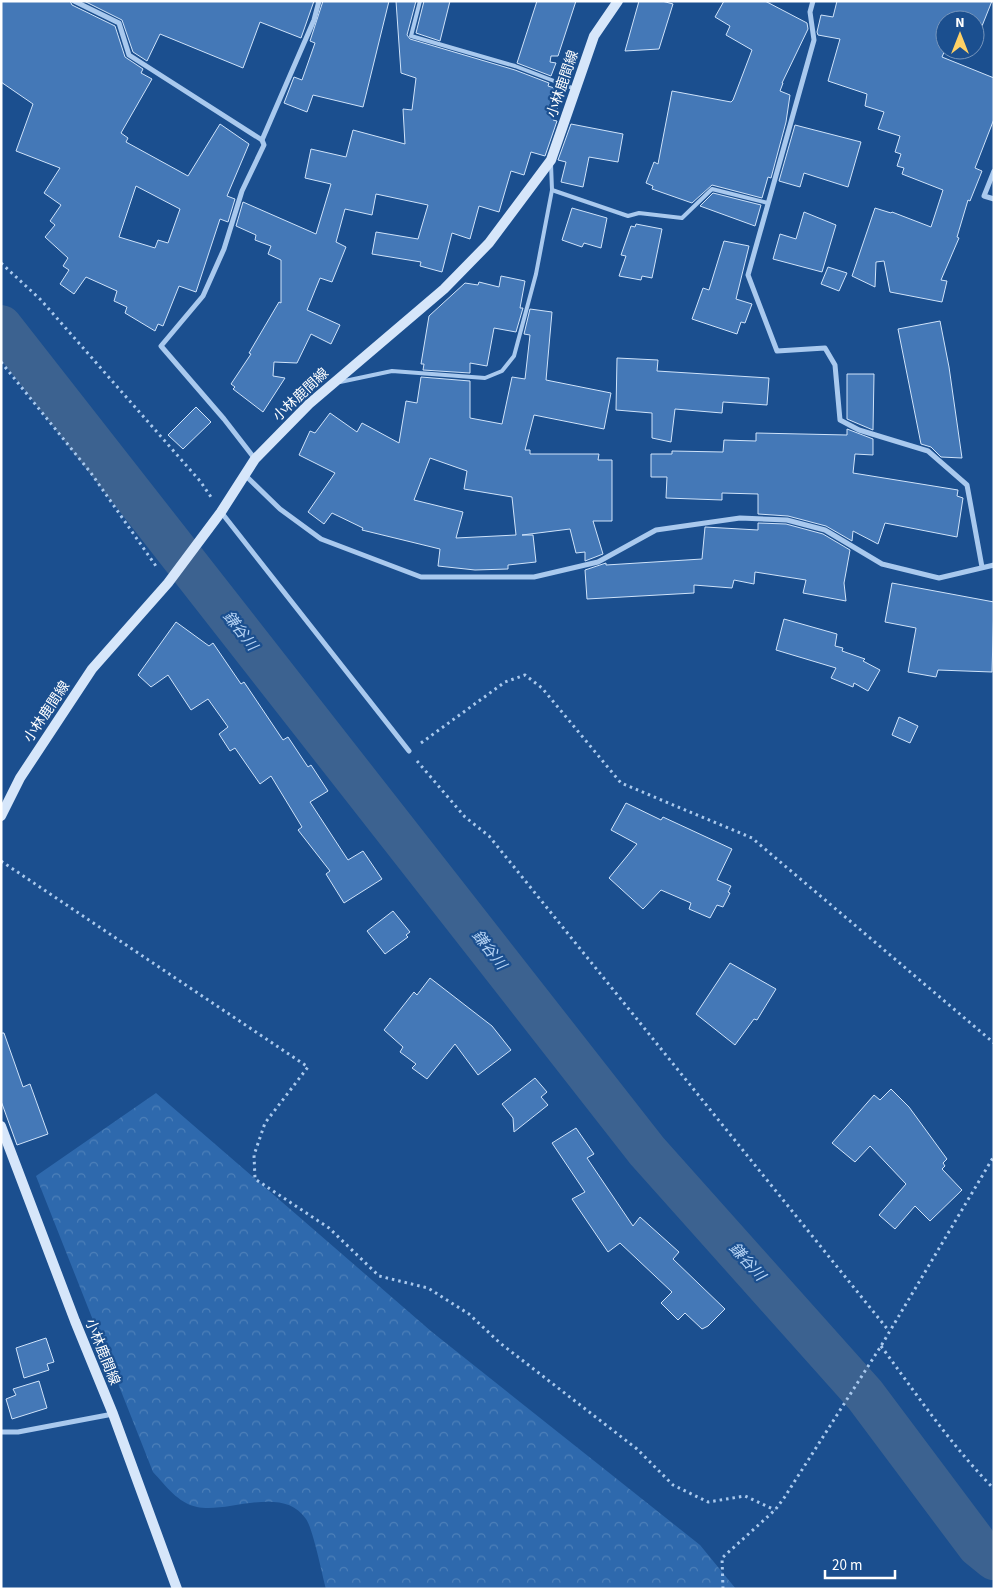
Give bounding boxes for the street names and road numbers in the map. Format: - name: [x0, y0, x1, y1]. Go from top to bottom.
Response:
- street label: 小林鹿間線: [542, 48, 584, 120]
- street label: 小林鹿間線: [269, 364, 333, 426]
- street label: 小林鹿間線: [19, 677, 75, 747]
- street label: 小林鹿間線: [80, 1316, 124, 1388]

